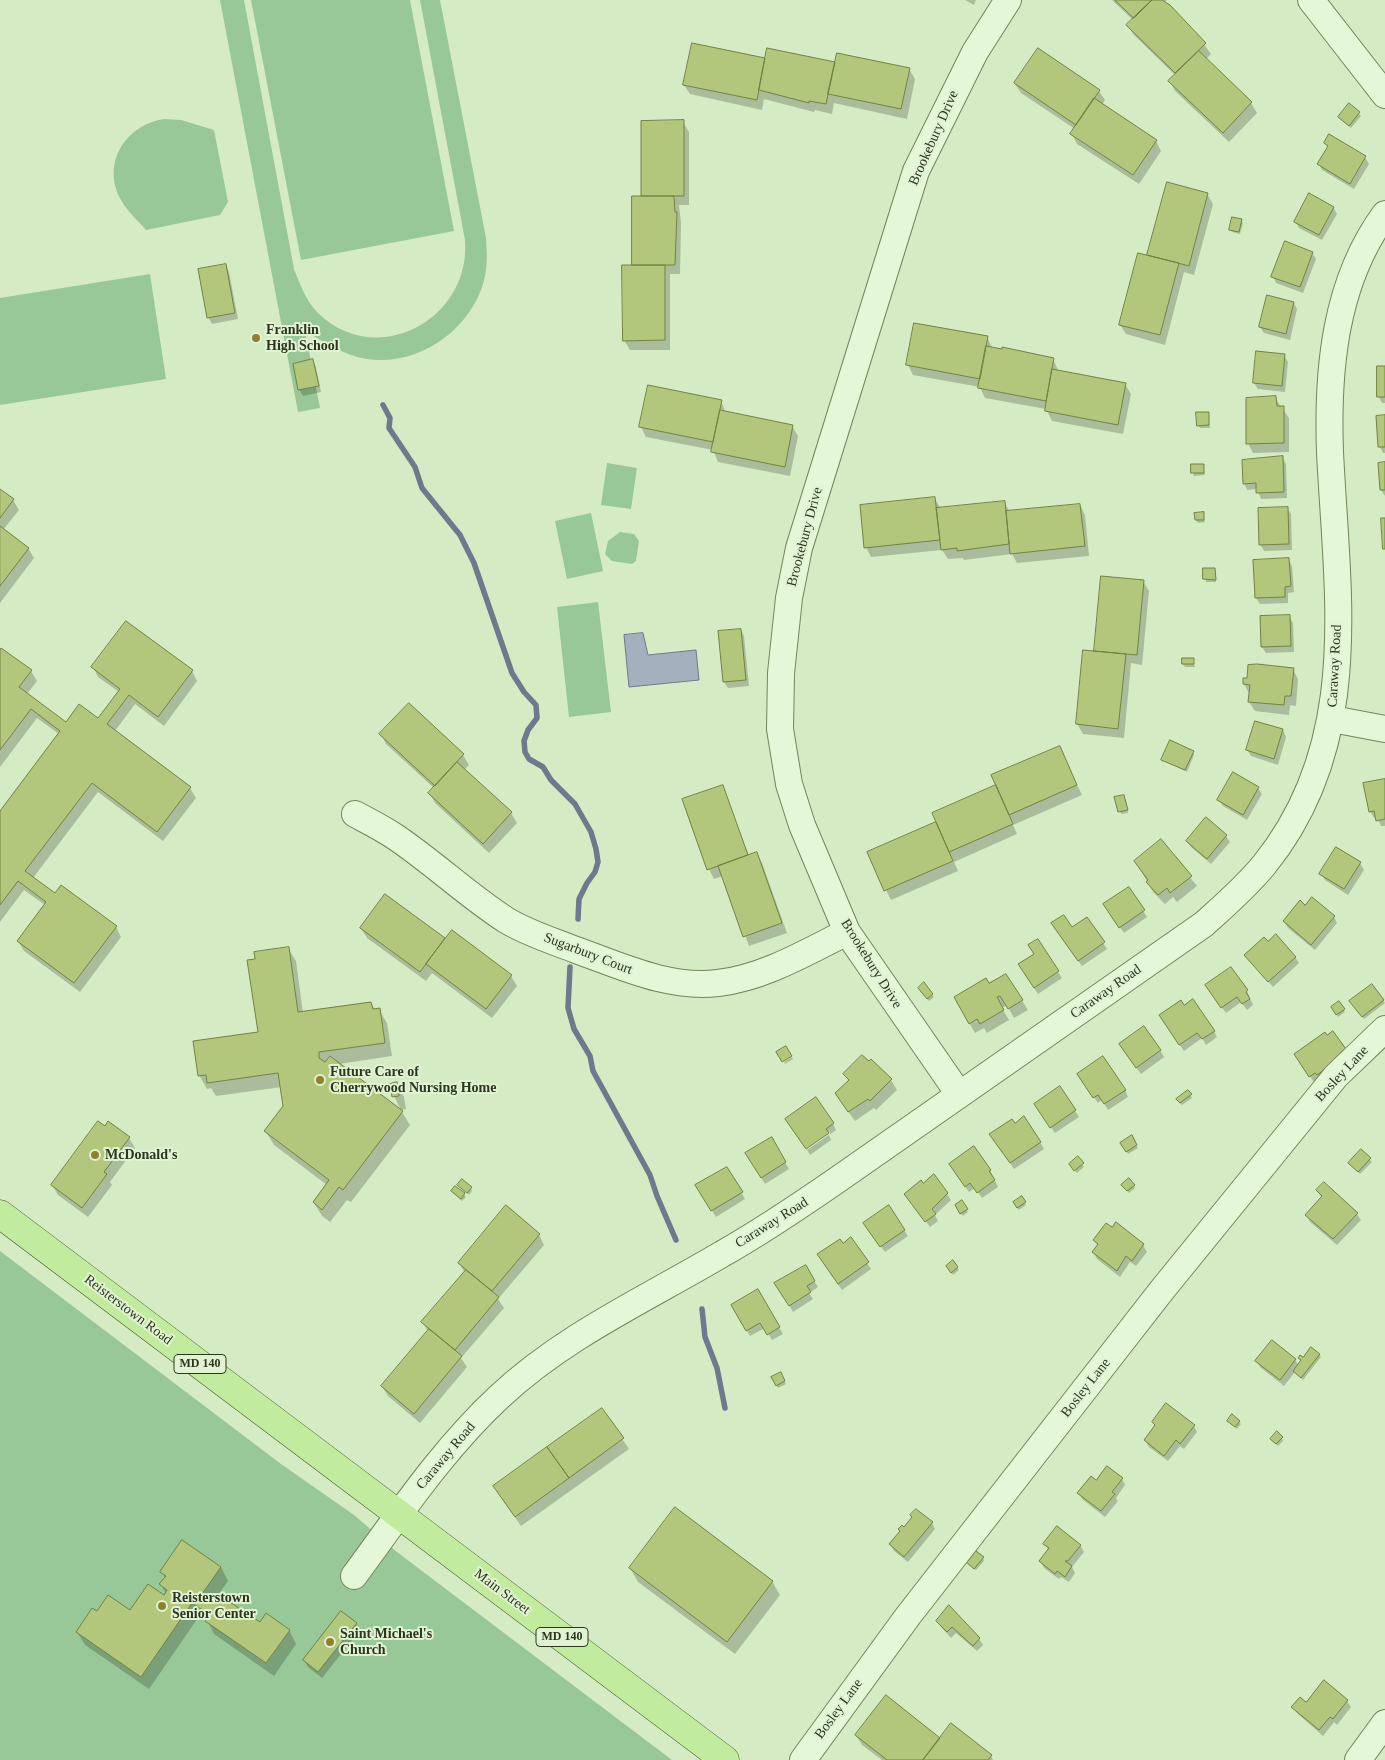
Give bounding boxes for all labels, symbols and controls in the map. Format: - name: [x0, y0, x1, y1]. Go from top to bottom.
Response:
- street label: Brookebury Drive: [906, 88, 962, 188]
- place label: Franklin High School: [266, 322, 339, 354]
- marker: Franklin High School: [250, 332, 262, 344]
- street label: Brookebury Drive: [784, 485, 826, 589]
- street label: Caraway Road: [1324, 624, 1346, 708]
- street label: Brookebury Drive: [837, 916, 905, 1012]
- street label: Sugarbury Court: [541, 929, 635, 979]
- street label: Caraway Road: [1067, 961, 1145, 1023]
- street label: Bosley Lane: [1312, 1043, 1372, 1105]
- place label: Future Care of Cherrywood Nursing Home: [330, 1064, 496, 1096]
- marker: Future Care of Cherrywood Nursing Home: [314, 1074, 326, 1086]
- place label: McDonald's: [105, 1147, 177, 1163]
- marker: McDonald's: [89, 1149, 101, 1161]
- street label: Caraway Road: [732, 1194, 812, 1252]
- street label: Reisterstown Road: [81, 1271, 175, 1349]
- road number: MD 140: [174, 1355, 226, 1374]
- street label: Bosley Lane: [1058, 1355, 1114, 1421]
- street label: Caraway Road: [413, 1419, 479, 1493]
- street label: Main Street: [471, 1566, 533, 1618]
- place label: Reisterstown Senior Center: [172, 1590, 256, 1622]
- marker: Reisterstown Senior Center: [156, 1600, 168, 1612]
- place label: Saint Michael's Church: [340, 1626, 432, 1658]
- road number: MD 140: [536, 1628, 588, 1646]
- marker: Saint Michael's Church: [324, 1636, 336, 1648]
- street label: Bosley Lane: [812, 1676, 866, 1742]

